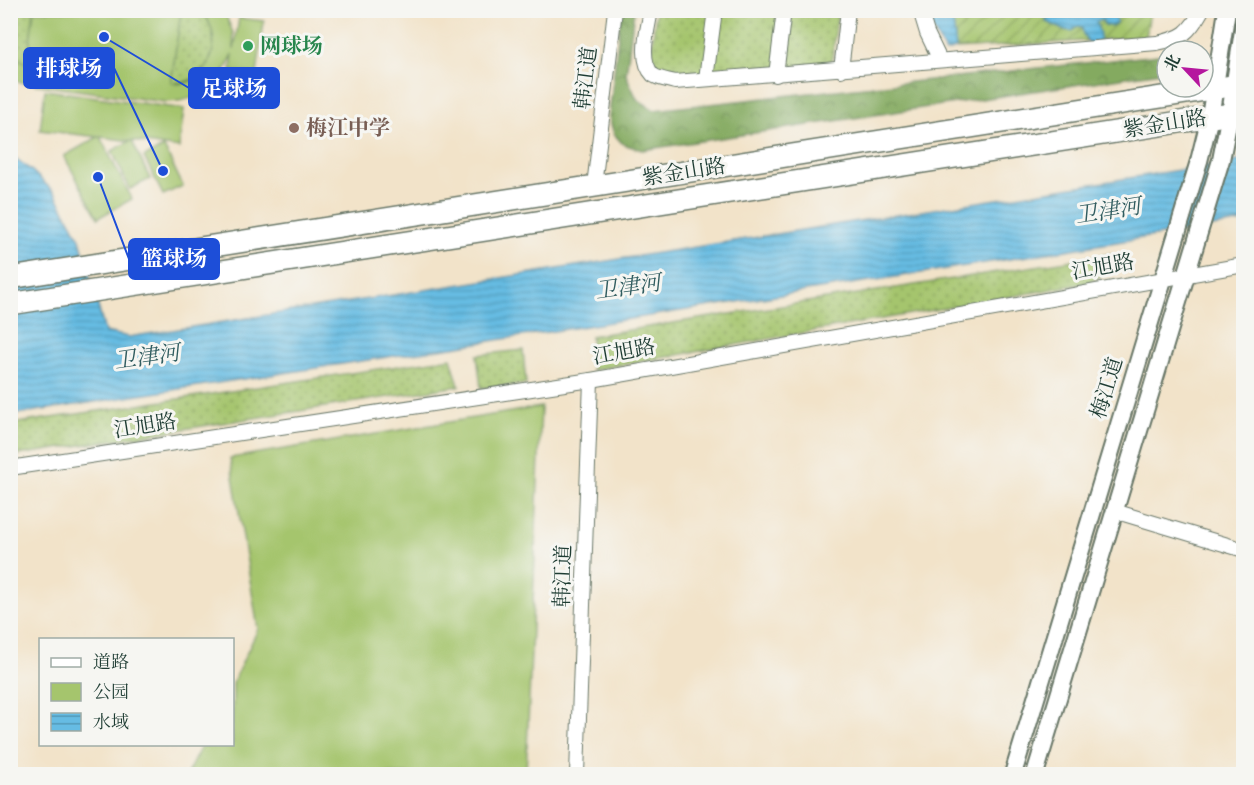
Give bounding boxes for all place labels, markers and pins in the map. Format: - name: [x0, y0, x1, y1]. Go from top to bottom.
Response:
- place label: 网球场: [260, 32, 323, 61]
- marker: 网球场: [241, 39, 255, 53]
- callout: 排球场: [24, 48, 114, 88]
- callout: 足球场: [189, 68, 279, 108]
- place label: 梅江中学: [306, 114, 390, 143]
- marker: 梅江中学: [287, 121, 301, 135]
- callout: 篮球场: [129, 239, 219, 279]

